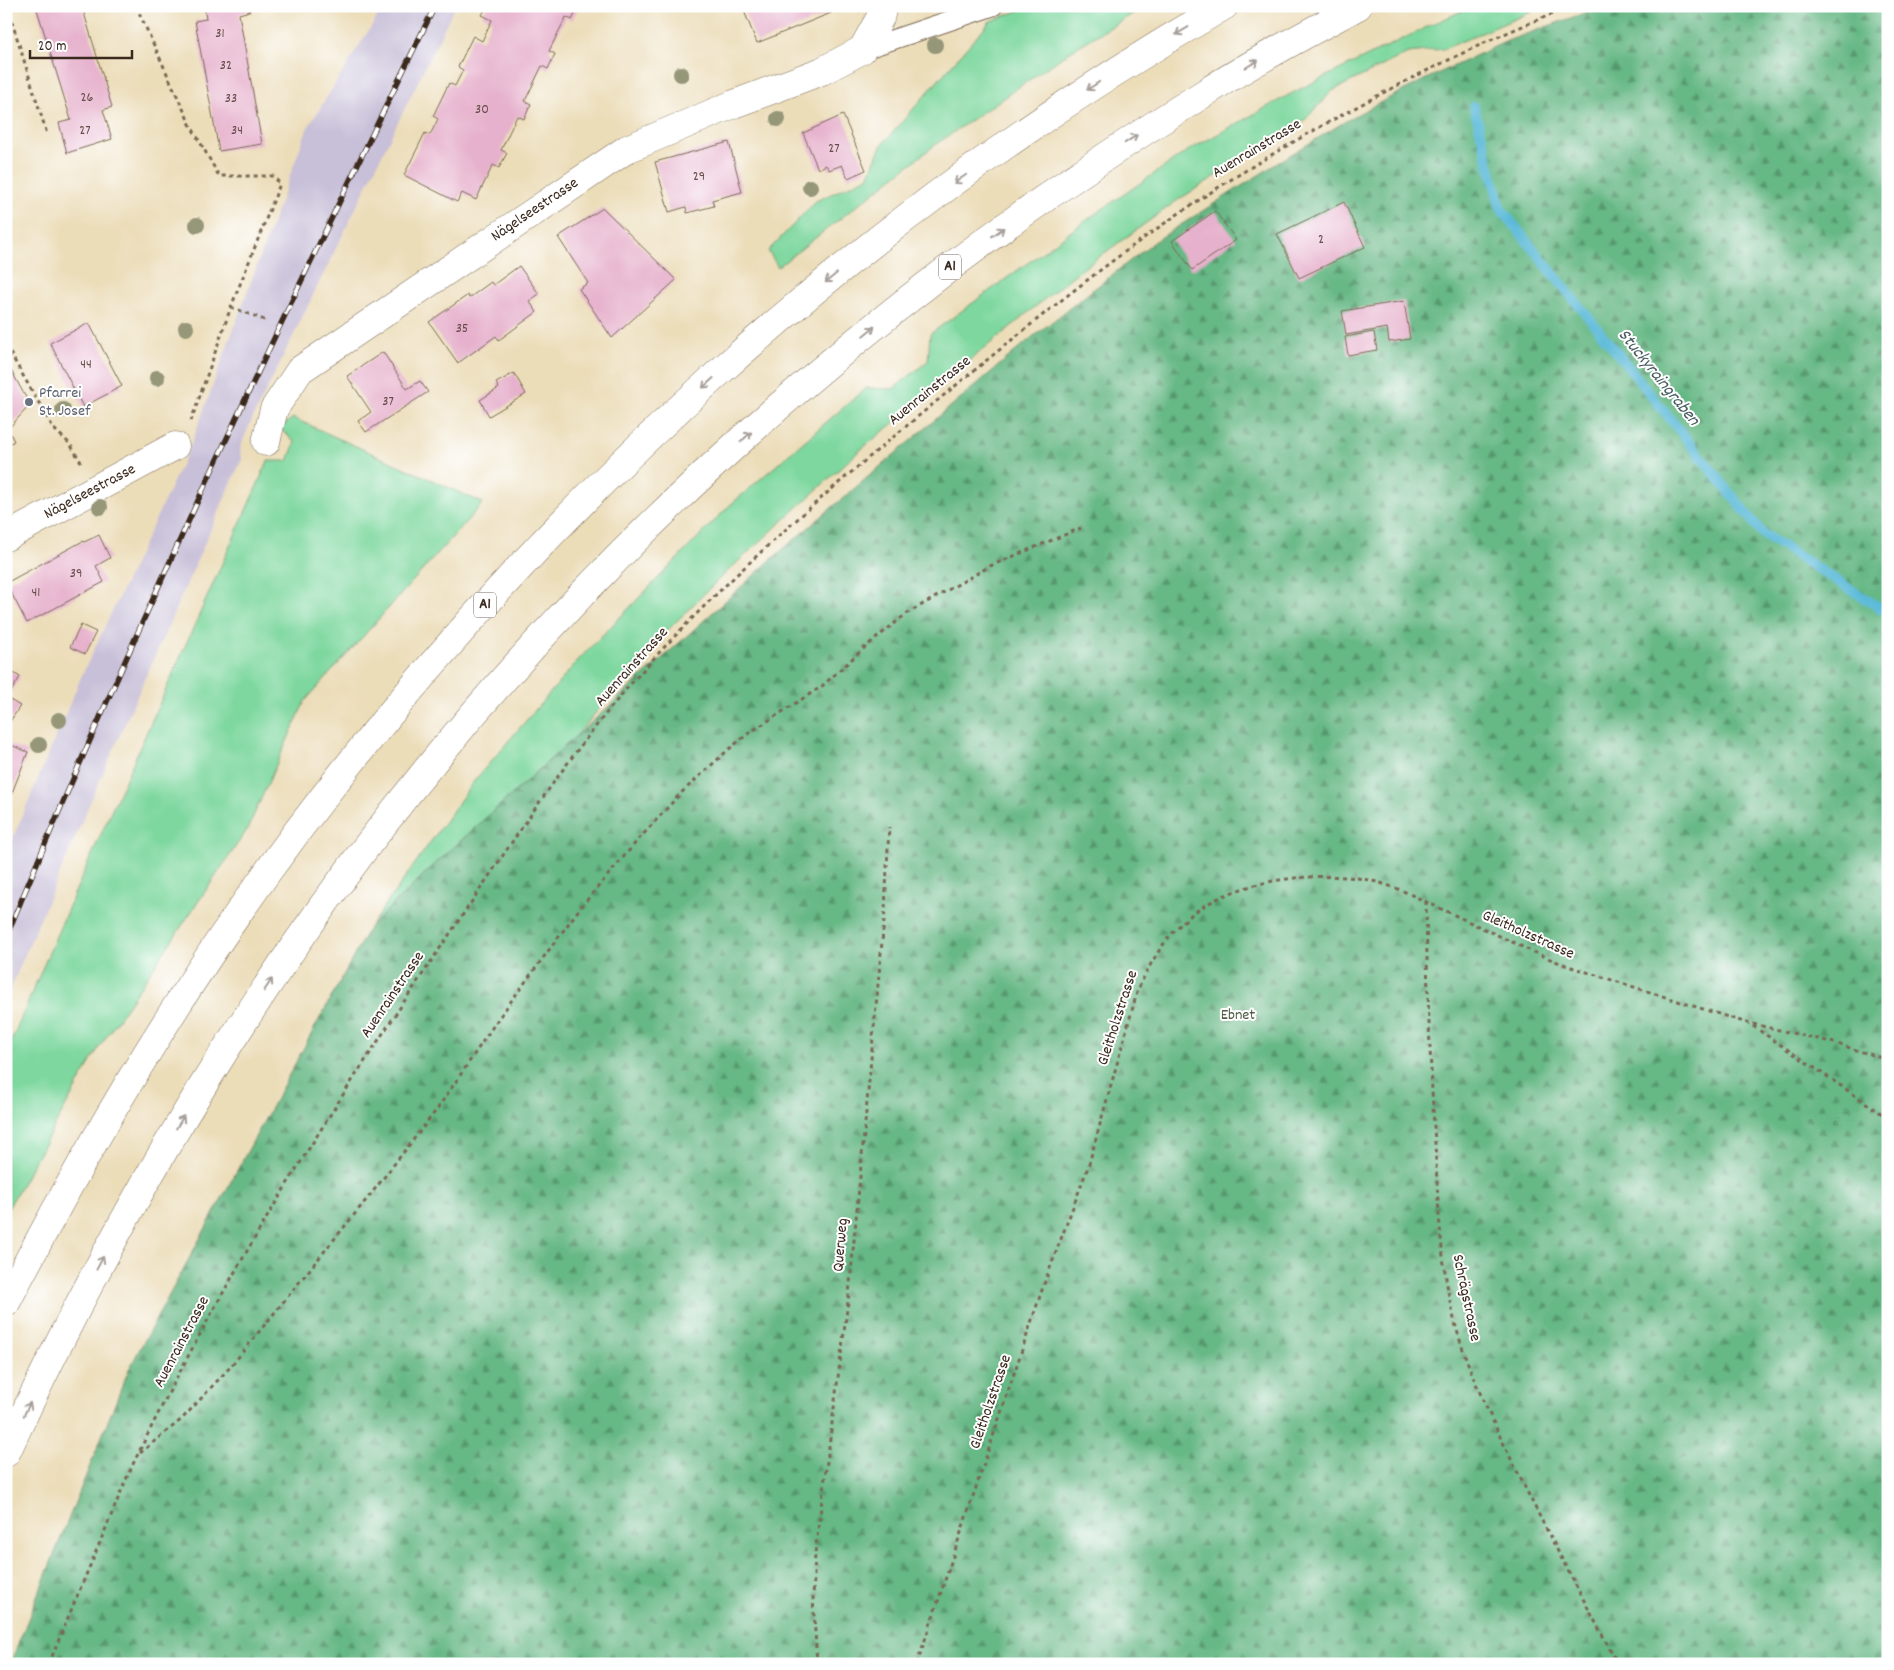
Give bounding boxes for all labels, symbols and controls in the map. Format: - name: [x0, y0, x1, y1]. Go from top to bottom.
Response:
- house number: 31: [215, 24, 225, 44]
- one-way arrow: [1175, 26, 1189, 36]
- scale bar: [30, 28, 132, 60]
- text: 20 m: [38, 36, 66, 58]
- house number: 32: [220, 56, 232, 76]
- one-way arrow: [1244, 59, 1259, 69]
- one-way arrow: [1086, 81, 1100, 91]
- house number: 26: [81, 88, 94, 108]
- house number: 33: [225, 89, 237, 109]
- house number: 30: [475, 100, 489, 120]
- street label: Auenrainstrasse: [1208, 113, 1306, 185]
- house number: 27: [79, 121, 91, 141]
- house number: 34: [231, 121, 243, 141]
- one-way arrow: [1124, 134, 1138, 144]
- house number: 27: [828, 139, 840, 159]
- house number: 29: [693, 167, 705, 187]
- street label: Nägelseestrasse: [487, 172, 583, 248]
- one-way arrow: [953, 174, 967, 184]
- one-way arrow: [990, 226, 1004, 237]
- house number: 2: [1318, 230, 1324, 250]
- road number: A1: [939, 254, 961, 280]
- one-way arrow: [825, 273, 838, 284]
- house number: 35: [456, 319, 468, 339]
- water label: Stuckyraingraben: [1611, 324, 1705, 432]
- one-way arrow: [862, 325, 875, 336]
- street label: Auenrainstrasse: [884, 350, 976, 432]
- house number: 44: [80, 355, 92, 375]
- one-way arrow: [701, 378, 714, 389]
- place label: Pfarrei St. Josef: [39, 382, 91, 423]
- house number: 37: [382, 392, 394, 412]
- marker: Pfarrei St. Josef: [23, 396, 35, 408]
- one-way arrow: [739, 431, 752, 442]
- street label: Nägelseestrasse: [40, 458, 140, 526]
- house number: 39: [70, 564, 82, 584]
- house number: 41: [32, 583, 40, 603]
- road number: A1: [474, 592, 496, 618]
- street label: Auenrainstrasse: [590, 622, 674, 712]
- street label: Gleitholzstrasse: [1478, 904, 1578, 966]
- street label: Auenrainstrasse: [355, 947, 431, 1043]
- street label: Gleitholzstrasse: [1092, 968, 1144, 1068]
- one-way arrow: [263, 979, 273, 993]
- park label: Ebnet: [1221, 1004, 1255, 1027]
- one-way arrow: [176, 1116, 186, 1130]
- street label: Querweg: [827, 1217, 855, 1273]
- street label: Schrägstrasse: [1446, 1252, 1486, 1344]
- one-way arrow: [95, 1256, 105, 1271]
- street label: Auenrainstrasse: [148, 1292, 216, 1392]
- street label: Gleitholzstrasse: [964, 1352, 1018, 1452]
- one-way arrow: [22, 1401, 32, 1416]

